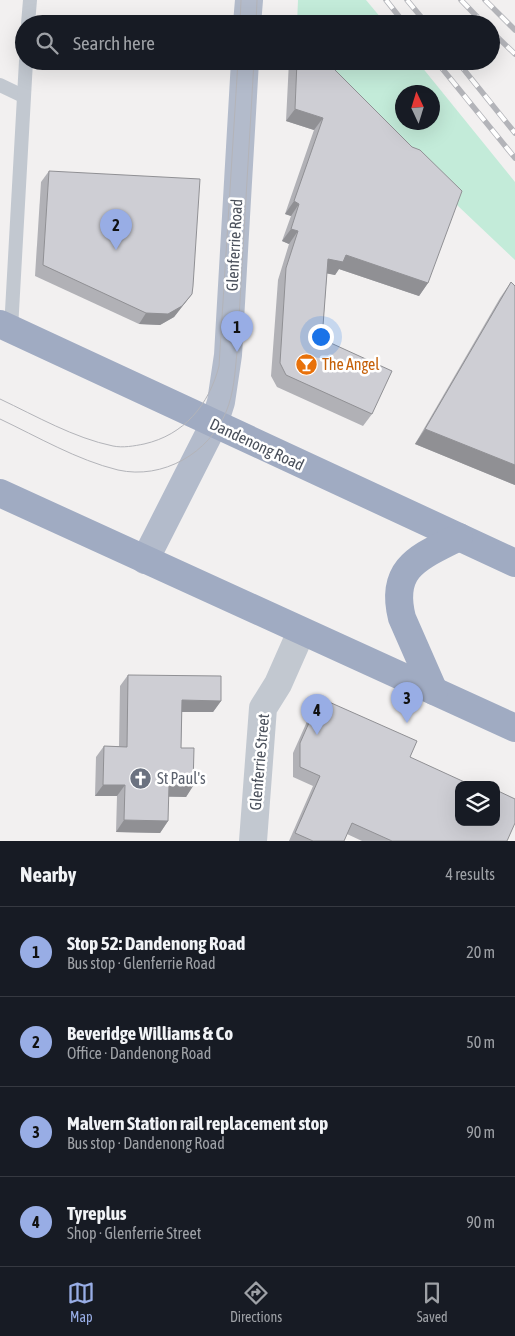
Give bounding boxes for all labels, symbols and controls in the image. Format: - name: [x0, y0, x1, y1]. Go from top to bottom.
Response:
- search box: [15, 15, 500, 70]
- icon: search: [33, 29, 61, 57]
- text: Search here: [73, 32, 155, 54]
- north arrow: [395, 85, 440, 130]
- street label: Glenferrie Road: [223, 198, 245, 292]
- pin: 2: [100, 209, 132, 250]
- pin: 1: [221, 311, 253, 352]
- your location: [308, 324, 334, 350]
- bar icon: The Angel: [294, 352, 318, 376]
- place label: The Angel: [322, 355, 380, 374]
- street label: Dandenong Road: [207, 414, 307, 475]
- pin: 3: [391, 682, 423, 723]
- pin: 4: [301, 694, 333, 735]
- street label: Glenferrie Street: [246, 713, 272, 811]
- church icon: St Paul's: [129, 766, 153, 790]
- place label: St Paul's: [157, 769, 206, 787]
- map controls: [455, 781, 500, 826]
- button: layers: [455, 781, 500, 826]
- text: Nearby: [20, 862, 76, 886]
- text: 4 results: [445, 865, 495, 883]
- text: Stop 52: Dandenong Road: [67, 932, 245, 954]
- text: 1: [32, 943, 40, 961]
- text: 20 m: [466, 943, 495, 961]
- text: Bus stop · Glenferrie Road: [67, 954, 216, 972]
- text: Beveridge Williams & Co: [67, 1022, 233, 1044]
- text: 2: [32, 1033, 40, 1051]
- text: 50 m: [466, 1033, 495, 1051]
- text: Office · Dandenong Road: [67, 1044, 211, 1062]
- text: Malvern Station rail replacement stop: [67, 1112, 328, 1134]
- text: 3: [32, 1123, 40, 1141]
- text: 90 m: [466, 1123, 495, 1141]
- text: Bus stop · Dandenong Road: [67, 1134, 225, 1152]
- text: Tyreplus: [67, 1202, 127, 1224]
- text: 4: [32, 1213, 40, 1231]
- text: 90 m: [466, 1213, 495, 1231]
- text: Shop · Glenferrie Street: [67, 1224, 201, 1242]
- tab: Map: [67, 1279, 95, 1325]
- tab: Directions: [230, 1279, 282, 1325]
- tab: Saved: [417, 1279, 448, 1325]

